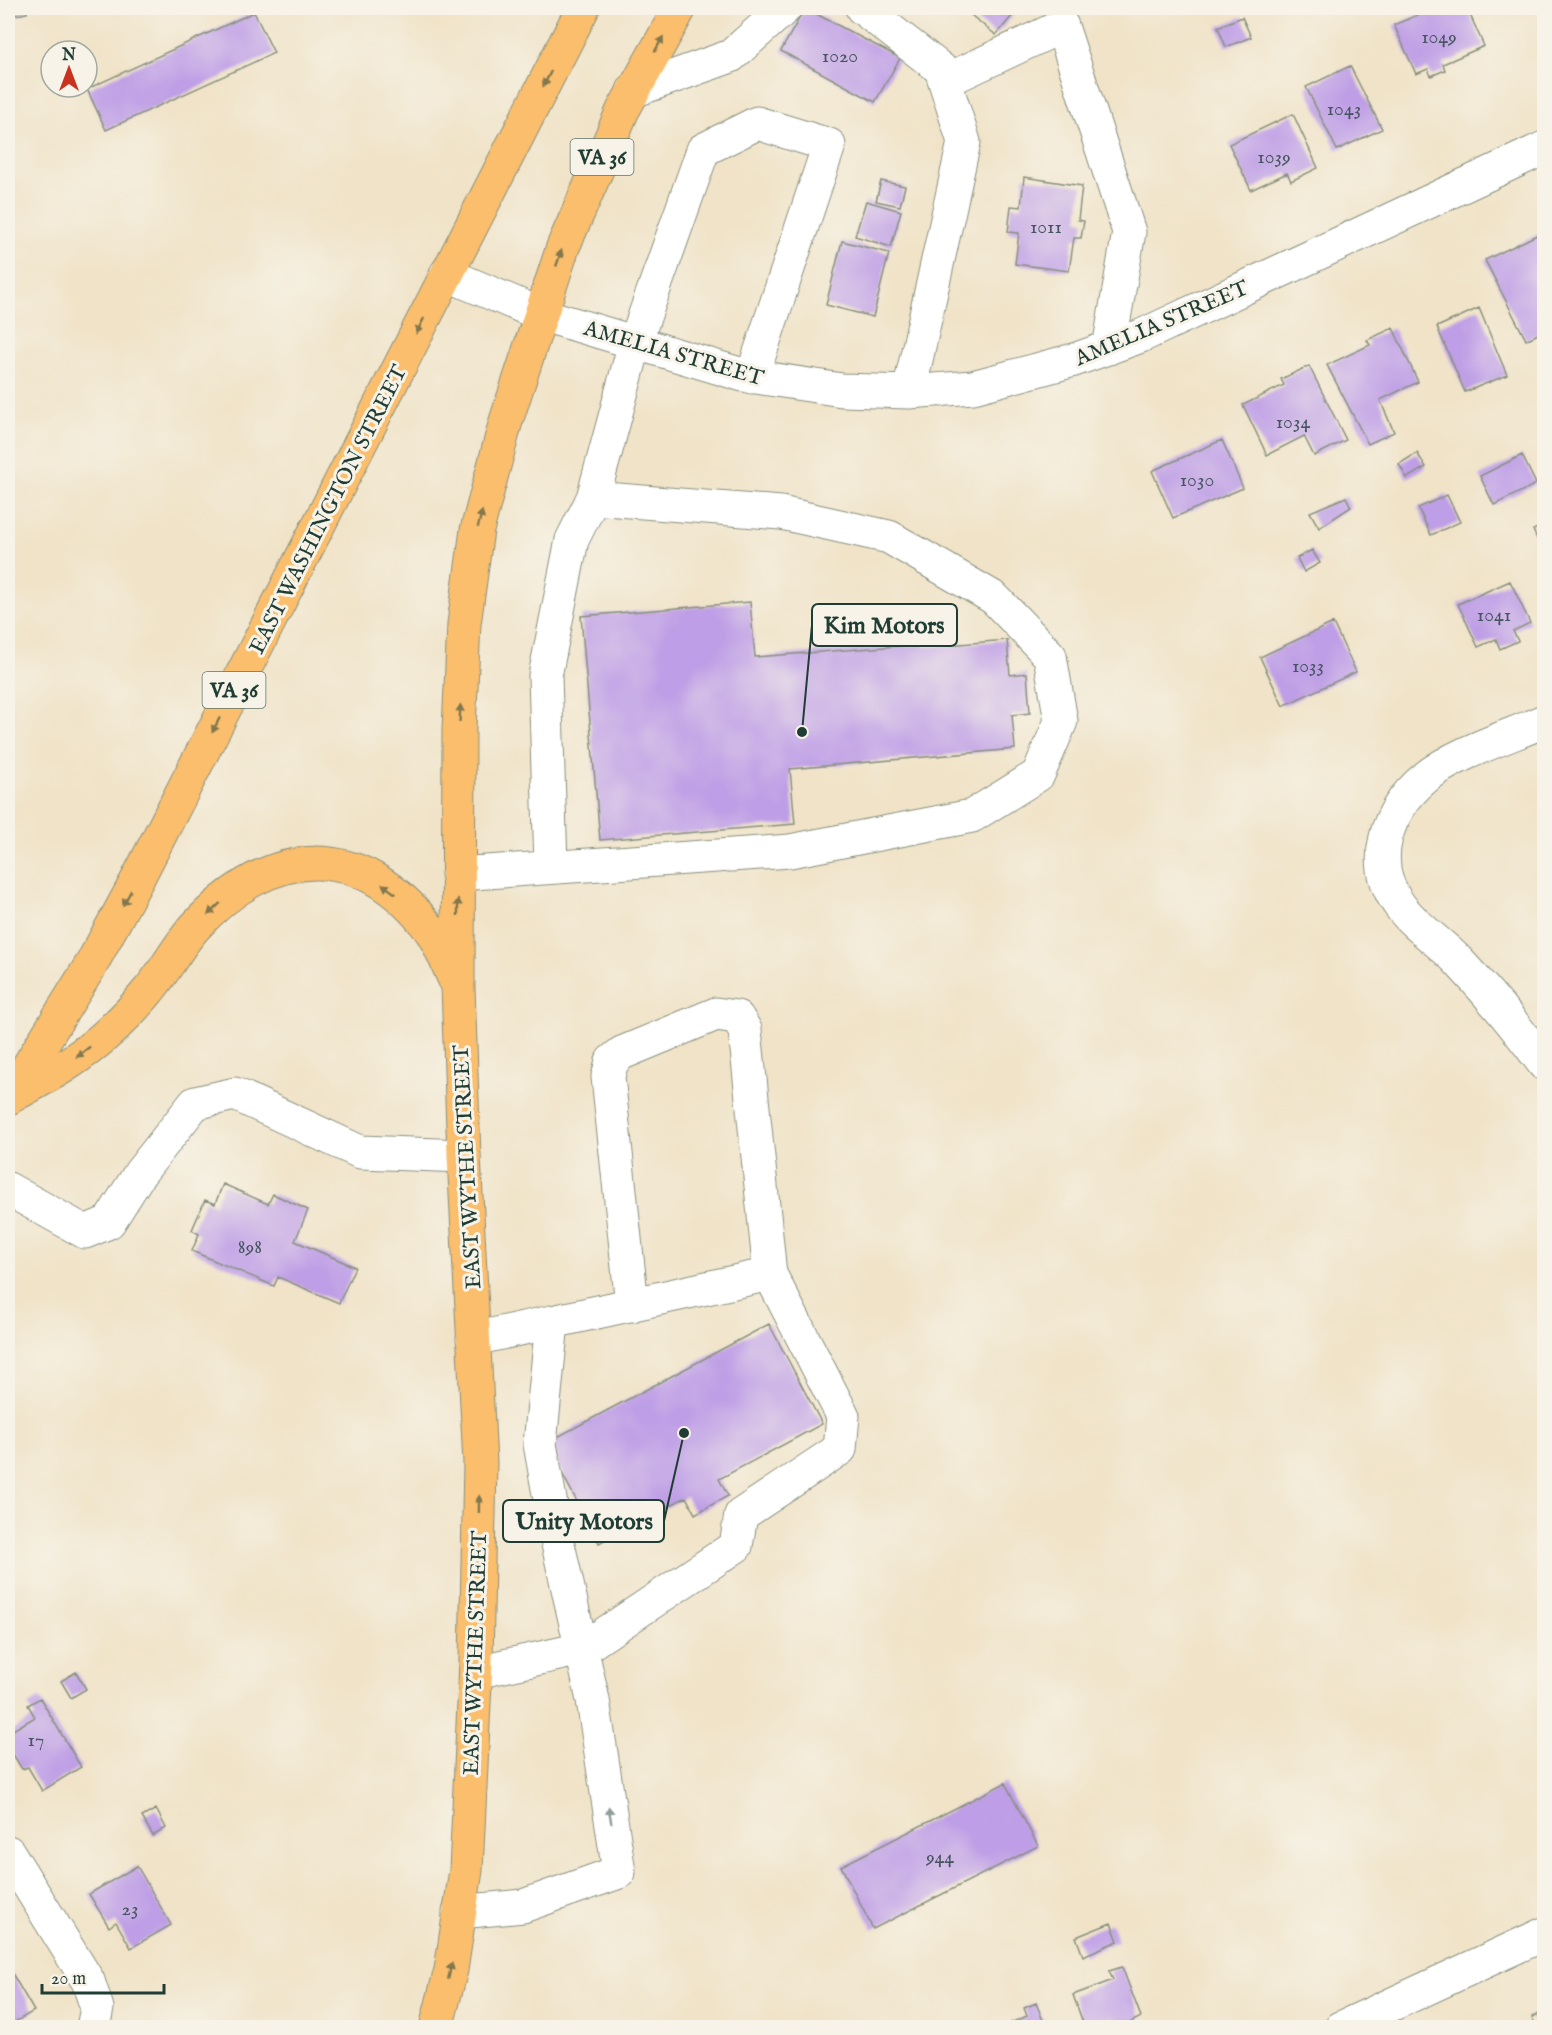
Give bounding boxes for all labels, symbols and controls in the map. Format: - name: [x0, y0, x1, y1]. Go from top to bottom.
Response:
- house number: 1049: [1421, 25, 1457, 50]
- one-way arrow: [654, 35, 664, 52]
- north arrow: [39, 39, 99, 99]
- house number: 1020: [822, 44, 858, 69]
- text: N: [61, 46, 76, 66]
- one-way arrow: [542, 71, 552, 88]
- house number: 1043: [1327, 97, 1361, 122]
- road number: VA 36: [570, 139, 634, 175]
- house number: 1039: [1257, 145, 1291, 170]
- house number: 1011: [1030, 215, 1062, 240]
- one-way arrow: [555, 249, 564, 267]
- street label: AMELIA STREET: [1070, 275, 1253, 373]
- street label: AMELIA STREET: [579, 315, 767, 393]
- one-way arrow: [415, 318, 425, 335]
- street label: EAST WASHINGTON STREET: [243, 361, 414, 659]
- house number: 1034: [1276, 410, 1310, 435]
- house number: 1030: [1180, 468, 1214, 493]
- one-way arrow: [476, 510, 486, 528]
- house number: 1041: [1477, 603, 1511, 628]
- callout: Kim Motors: [812, 604, 957, 646]
- text: Kim Motors: [823, 611, 945, 642]
- house number: 1033: [1292, 654, 1324, 679]
- road number: VA 36: [202, 672, 266, 708]
- one-way arrow: [455, 703, 464, 722]
- one-way arrow: [212, 716, 221, 733]
- one-way arrow: [382, 883, 398, 895]
- one-way arrow: [122, 890, 132, 907]
- one-way arrow: [453, 898, 463, 917]
- one-way arrow: [207, 902, 222, 916]
- street label: EAST WYTHE STREET: [448, 1044, 488, 1290]
- one-way arrow: [76, 1046, 92, 1058]
- house number: 898: [238, 1235, 262, 1260]
- one-way arrow: [474, 1495, 484, 1514]
- callout: Unity Motors: [503, 1500, 664, 1542]
- text: Unity Motors: [514, 1507, 653, 1538]
- street label: EAST WYTHE STREET: [458, 1530, 494, 1776]
- house number: 17: [28, 1728, 44, 1753]
- one-way arrow: [606, 1805, 615, 1824]
- house number: 944: [925, 1845, 954, 1870]
- house number: 23: [122, 1897, 138, 1922]
- scale bar: [42, 1957, 164, 1995]
- one-way arrow: [446, 1961, 455, 1980]
- text: 20 m: [51, 1968, 86, 1991]

